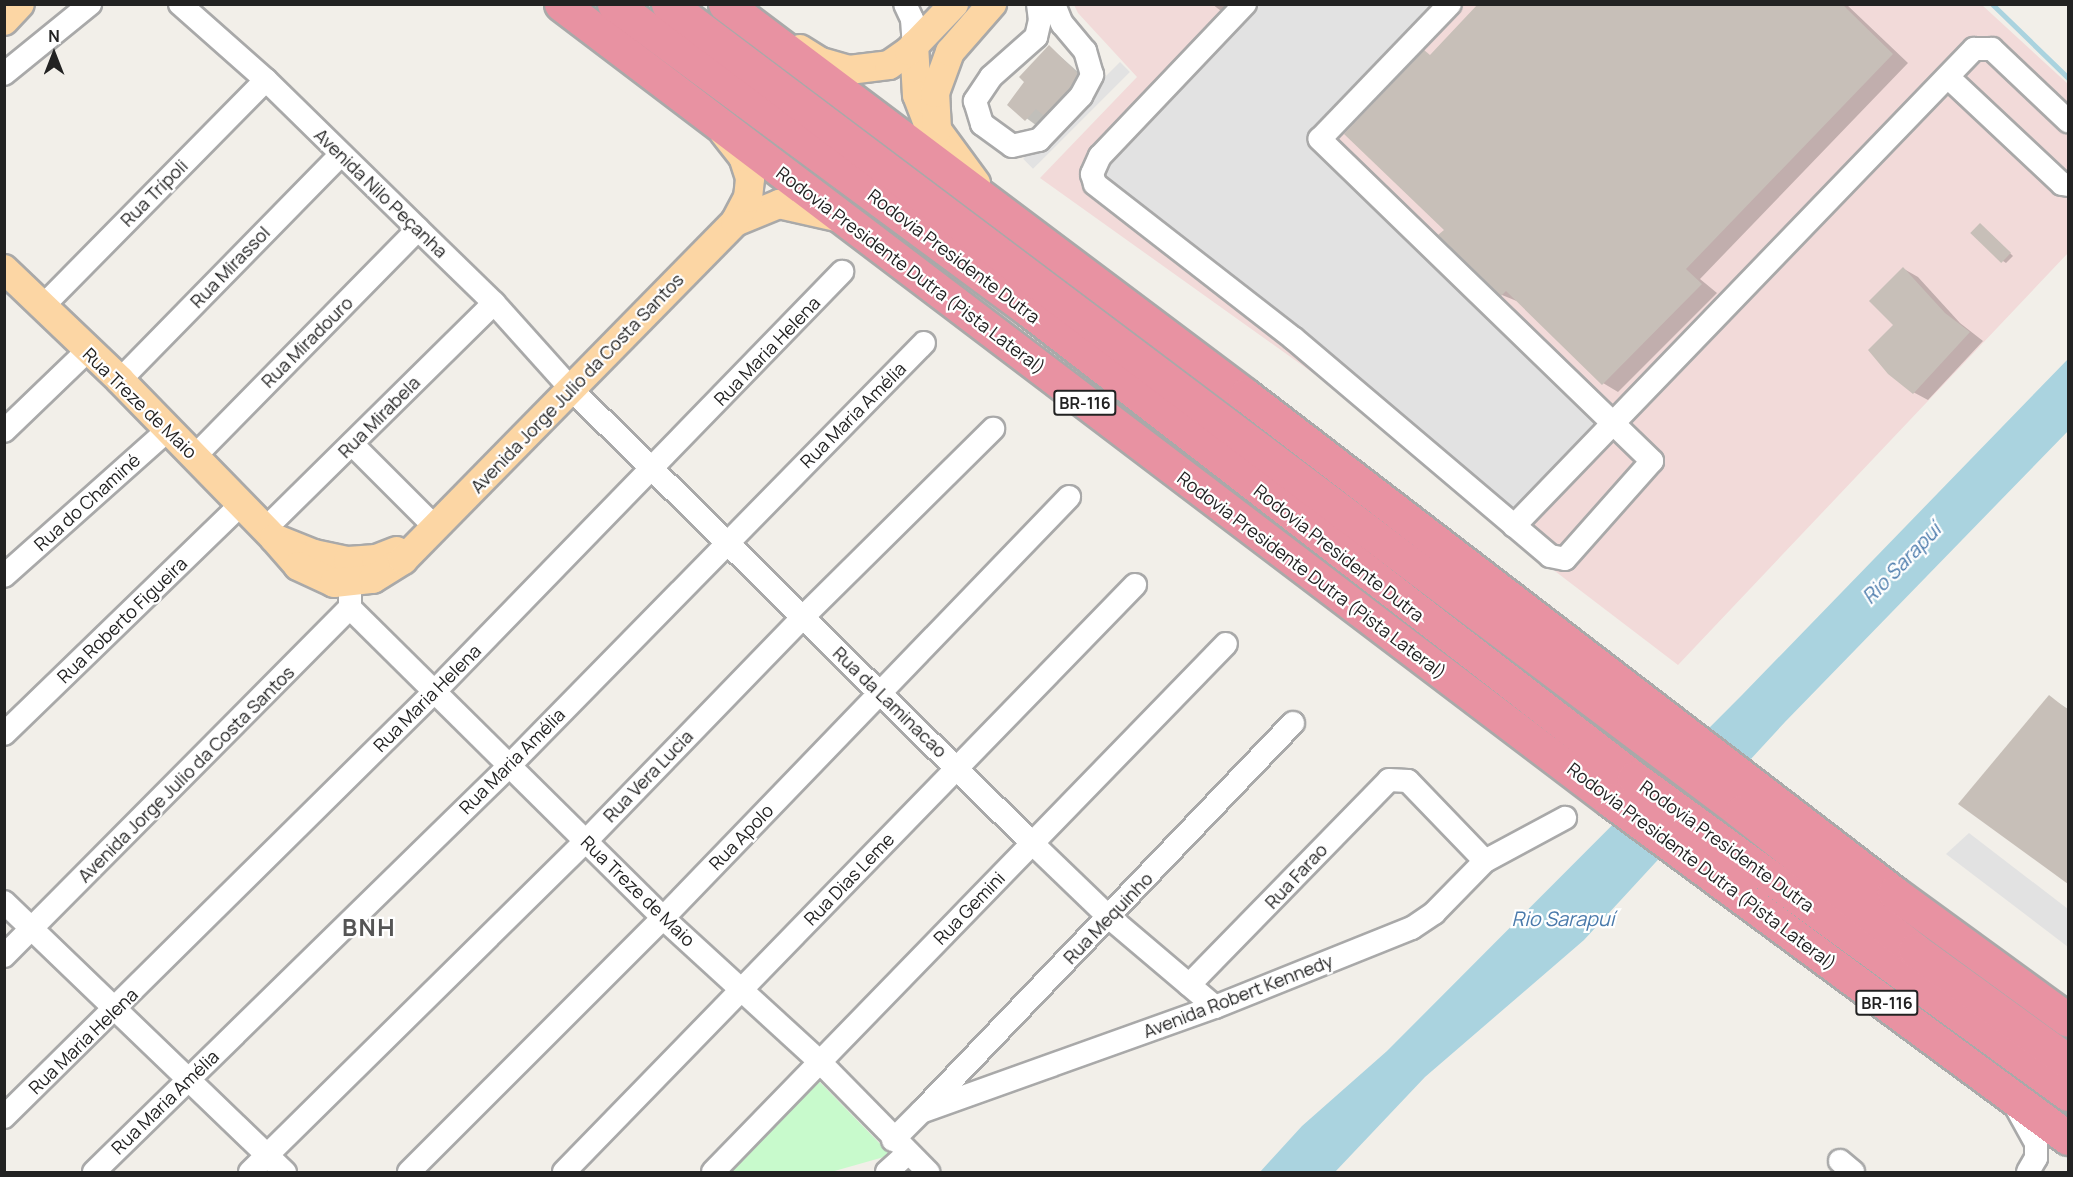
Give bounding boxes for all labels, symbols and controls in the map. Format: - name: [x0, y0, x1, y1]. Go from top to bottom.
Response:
- north arrow: [24, 24, 84, 84]
- text: N: [48, 25, 60, 47]
- street label: Avenida Nilo Peçanha: [310, 124, 452, 262]
- street label: Rua Trípoli: [116, 155, 192, 231]
- street label: Rodovia Presidente Dutra (Pista Lateral): [772, 162, 1050, 378]
- street label: Rodovia Presidente Dutra: [864, 184, 1044, 328]
- street label: Rua Mirassol: [186, 222, 274, 312]
- street label: Avenida Jorge Julio da Costa Santos: [466, 269, 688, 497]
- street label: Rua Miradouro: [257, 292, 357, 392]
- street label: Rua Maria Helena: [710, 292, 824, 410]
- street label: Rua Treze de Maio: [79, 343, 201, 463]
- street label: Rua Maria Amélia: [796, 358, 910, 472]
- street label: Rua Mirabela: [334, 372, 424, 462]
- road number: BR-116: [1052, 390, 1118, 416]
- street label: Rua do Chaminé: [30, 449, 144, 555]
- street label: Rodovia Presidente Dutra (Pista Lateral): [1173, 467, 1451, 683]
- street label: Rodovia Presidente Dutra: [1250, 480, 1428, 626]
- water label: Rio Sarapuí: [1857, 518, 1945, 608]
- street label: Rua Roberto Figueira: [53, 553, 191, 687]
- street label: Rua Maria Helena: [369, 640, 485, 756]
- street label: Rua da Laminacao: [829, 642, 951, 762]
- street label: Avenida Jorge Julio da Costa Santos: [73, 661, 299, 887]
- street label: Rua Maria Amélia: [455, 704, 569, 818]
- street label: Rua Vera Lucia: [599, 726, 697, 826]
- street label: Rodovia Presidente Dutra (Pista Lateral): [1563, 758, 1841, 974]
- street label: Rodovia Presidente Dutra: [1636, 776, 1818, 916]
- street label: Rua Apolo: [704, 800, 778, 874]
- street label: Rua Dias Leme: [800, 828, 898, 930]
- street label: Rua Treze de Maio: [577, 831, 699, 951]
- street label: Rua Farao: [1260, 839, 1332, 913]
- street label: Rua Gemini: [929, 867, 1009, 949]
- street label: Rua Mequinho: [1059, 868, 1157, 968]
- water label: Rio Sarapuí: [1512, 906, 1614, 930]
- district label: BNH: [342, 913, 396, 941]
- street label: Avenida Robert Kennedy: [1140, 950, 1336, 1042]
- street label: Rua Maria Helena: [24, 984, 142, 1098]
- road number: BR-116: [1854, 990, 1920, 1016]
- street label: Rua Maria Amélia: [107, 1045, 223, 1159]

